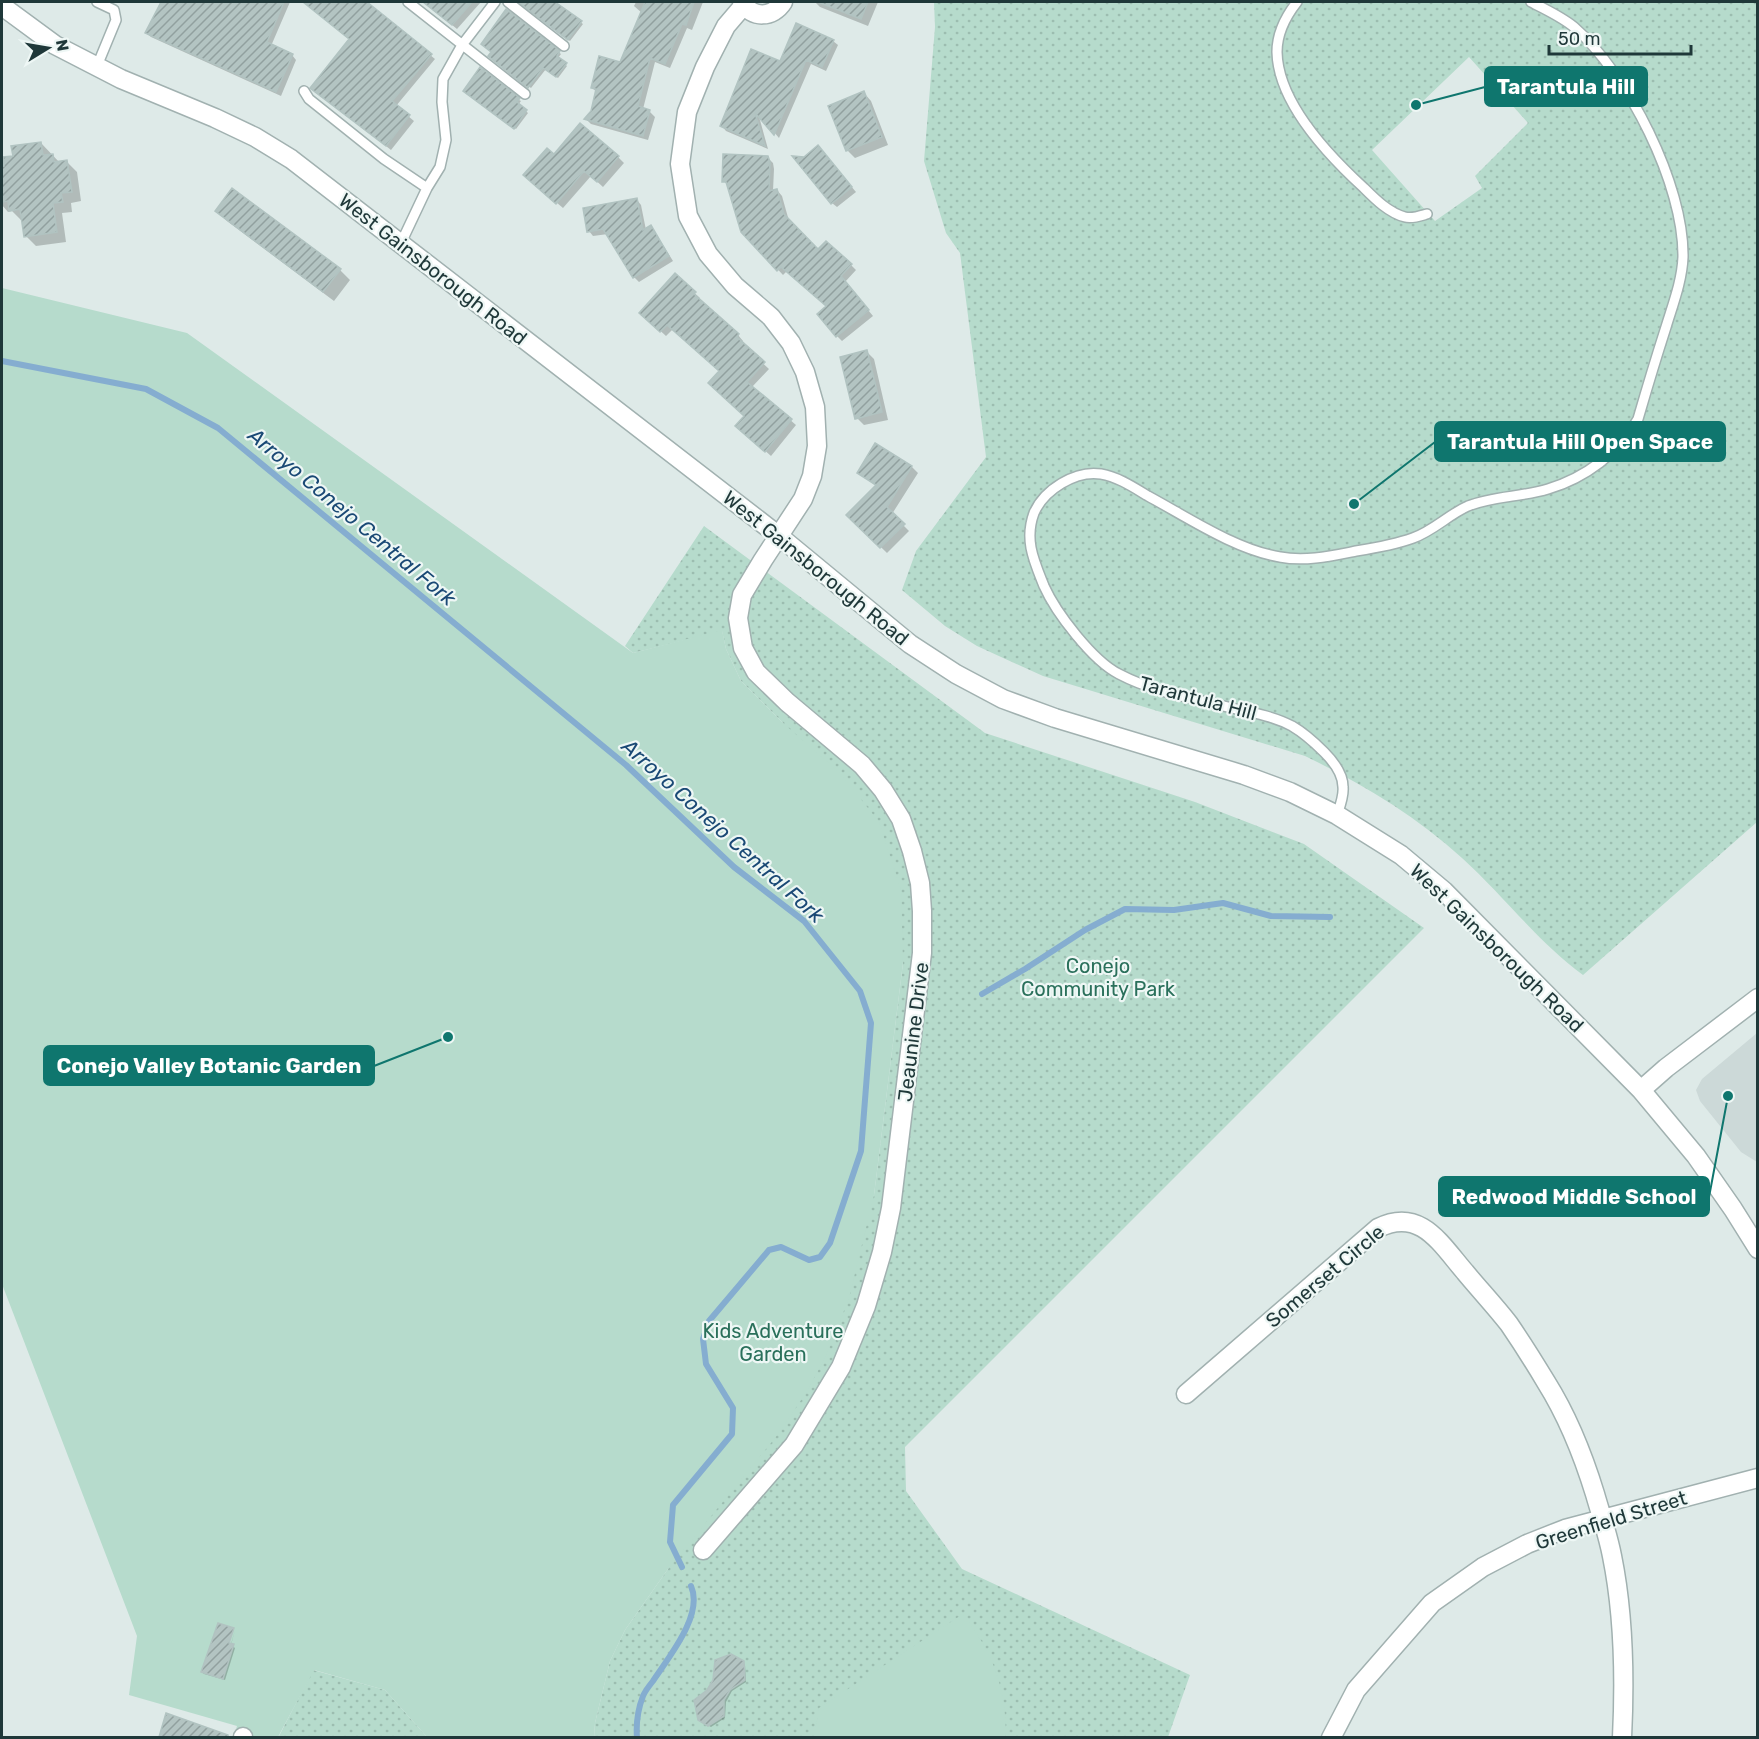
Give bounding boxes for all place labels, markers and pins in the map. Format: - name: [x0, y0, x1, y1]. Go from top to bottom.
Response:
- callout: Tarantula Hill: [1485, 67, 1647, 106]
- callout: Tarantula Hill Open Space: [1435, 422, 1725, 461]
- callout: Conejo Valley Botanic Garden: [44, 1046, 374, 1085]
- callout: Redwood Middle School: [1439, 1177, 1709, 1216]

